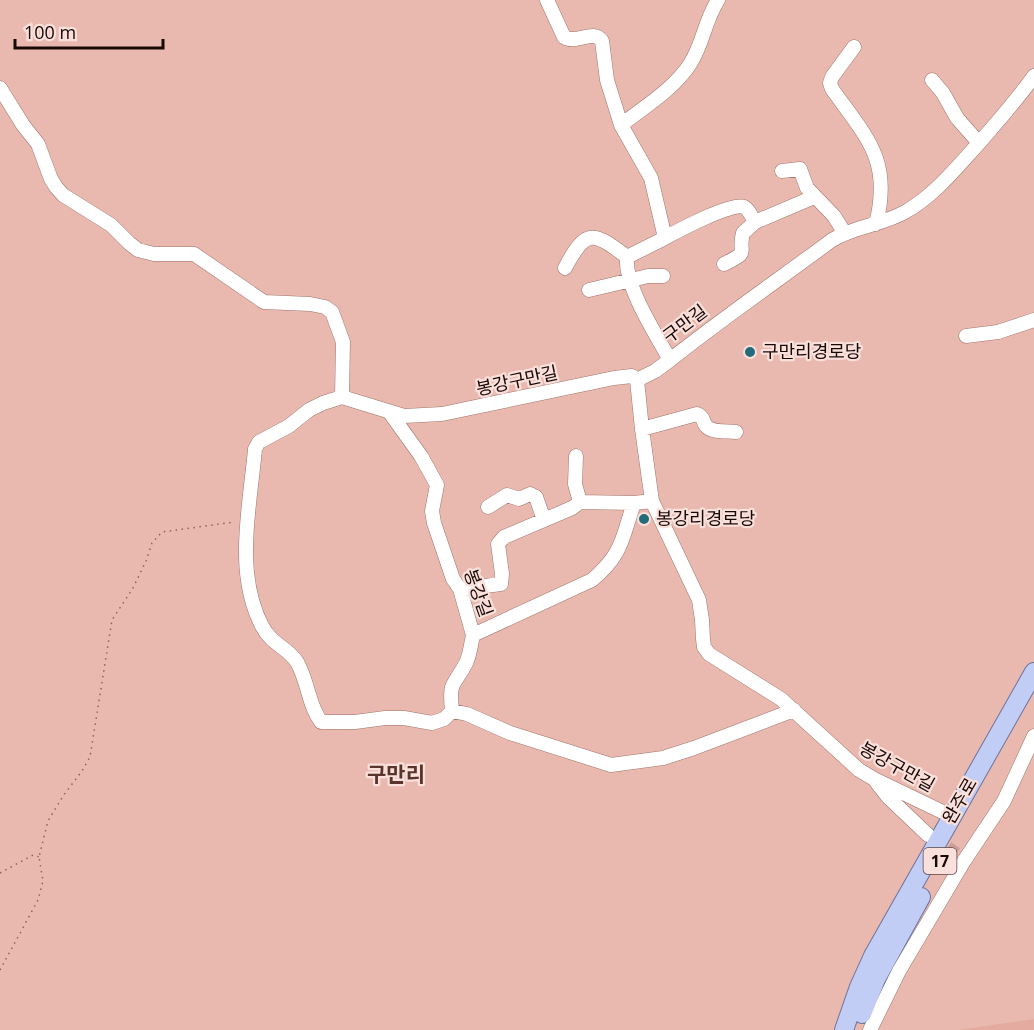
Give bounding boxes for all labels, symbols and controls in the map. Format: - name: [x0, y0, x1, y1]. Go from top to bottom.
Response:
- scale bar: [15, 12, 164, 50]
- text: 100 m: [24, 20, 76, 44]
- street label: 구만길: [657, 299, 711, 348]
- place label: 구만리경로당: [762, 339, 861, 363]
- marker: 구만리경로당: [743, 345, 757, 359]
- street label: 봉강구만길: [474, 360, 560, 400]
- place label: 봉강리경로당: [656, 506, 755, 530]
- marker: 봉강리경로당: [637, 512, 651, 526]
- street label: 봉강길: [459, 565, 499, 620]
- street label: 봉강구만길: [855, 736, 940, 797]
- district label: 구만리: [367, 760, 425, 788]
- street label: 완주로: [936, 773, 982, 828]
- road number: 17: [924, 848, 956, 874]

